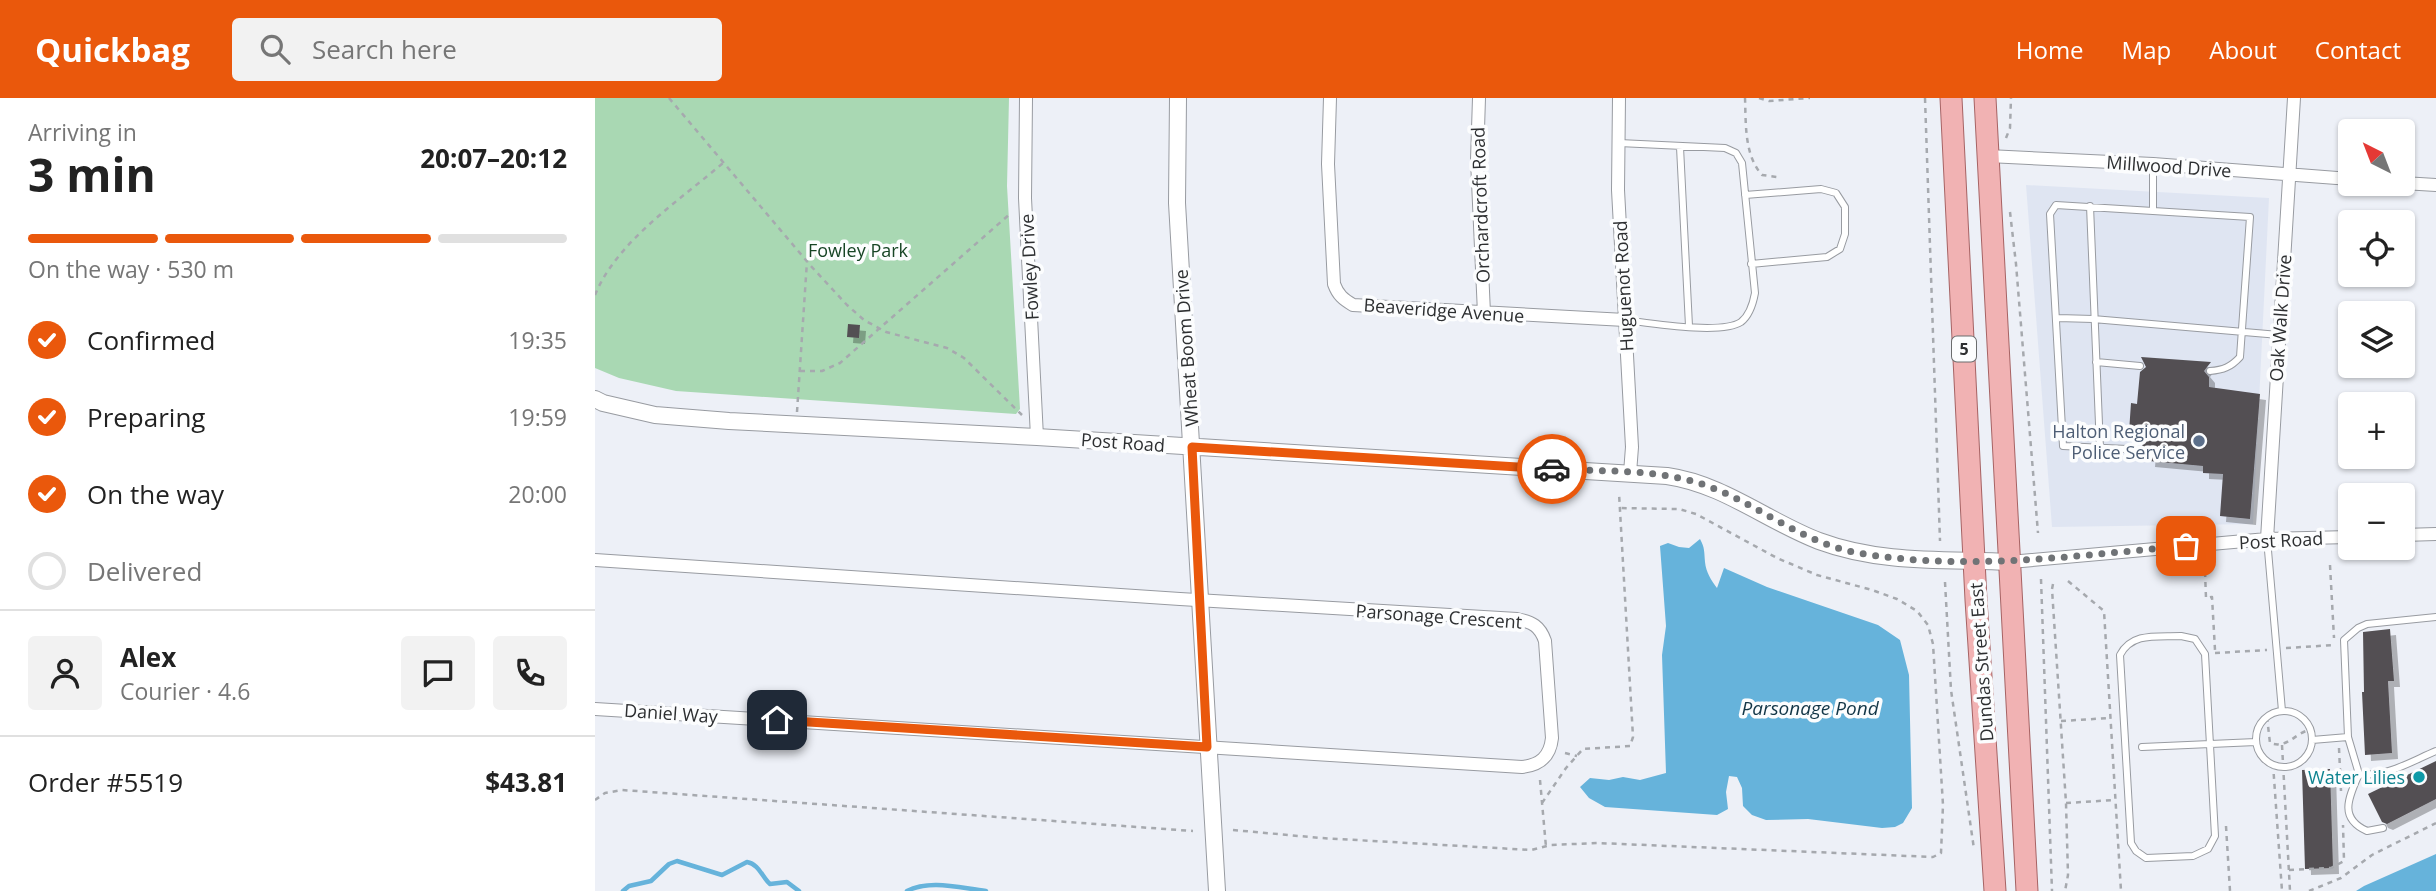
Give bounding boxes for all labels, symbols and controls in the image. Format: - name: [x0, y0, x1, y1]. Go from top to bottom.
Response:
- search box: [232, 18, 722, 81]
- text: Quickbag: [35, 27, 190, 72]
- icon: search: [256, 30, 294, 68]
- text: Search here: [312, 31, 457, 67]
- text: Home: [2016, 33, 2084, 66]
- text: Map: [2122, 33, 2171, 66]
- text: About: [2209, 33, 2277, 66]
- text: Contact: [2315, 33, 2401, 66]
- text: Arriving in: [28, 116, 137, 148]
- north arrow: [2338, 119, 2415, 196]
- map controls: [2338, 119, 2415, 560]
- street label: Orchardcroft Road: [1465, 126, 1495, 284]
- text: 20:07–20:12: [420, 140, 567, 176]
- text: 3 min: [28, 143, 156, 205]
- street label: Millwood Drive: [2106, 150, 2232, 182]
- button: locate: [2338, 210, 2415, 287]
- street label: Fowley Drive: [1014, 213, 1044, 321]
- street label: Huguenot Road: [1608, 220, 1638, 352]
- park label: Fowley Park: [808, 238, 909, 262]
- text: On the way · 530 m: [28, 253, 234, 285]
- street label: Oak Walk Drive: [2264, 254, 2296, 382]
- street label: Wheat Boom Drive: [1169, 269, 1203, 427]
- street label: Beaveridge Avenue: [1363, 292, 1525, 328]
- button: layers: [2338, 301, 2415, 378]
- icon: check: [28, 321, 66, 359]
- text: Confirmed: [87, 322, 215, 358]
- text: 19:35: [508, 324, 567, 356]
- road number: 5: [1952, 336, 1976, 362]
- button: +: [2338, 392, 2415, 469]
- icon: check: [28, 398, 66, 436]
- text: Preparing: [87, 399, 205, 435]
- text: 19:59: [508, 401, 567, 433]
- place label: Halton Regional Police Service: [2052, 419, 2185, 464]
- street label: Post Road: [1080, 427, 1166, 457]
- marker: Halton Regional Police Service: [2191, 433, 2207, 449]
- courier: [1517, 434, 1587, 504]
- icon: car: [1533, 450, 1571, 488]
- icon: check: [28, 475, 66, 513]
- text: On the way: [87, 476, 224, 512]
- text: 20:00: [508, 478, 567, 510]
- button: −: [2338, 483, 2415, 560]
- pin: [2156, 516, 2216, 576]
- street label: Post Road: [2238, 526, 2324, 554]
- icon: bag: [2167, 527, 2205, 565]
- text: Delivered: [87, 553, 202, 589]
- street label: Dundas Street East: [1963, 582, 1999, 742]
- street label: Parsonage Crescent: [1355, 598, 1523, 634]
- button: person: [28, 636, 102, 710]
- button: chat: [401, 636, 475, 710]
- button: phone: [493, 636, 567, 710]
- text: Alex: [120, 639, 176, 675]
- text: Courier · 4.6: [120, 675, 250, 707]
- pin: [747, 690, 807, 750]
- water label: Parsonage Pond: [1741, 695, 1880, 721]
- street label: Daniel Way: [623, 698, 720, 728]
- icon: home: [758, 701, 796, 739]
- text: Order #5519: [28, 764, 183, 800]
- text: $43.81: [485, 764, 567, 800]
- place label: Water Lilies: [2308, 765, 2405, 789]
- marker: Water Lilies: [2411, 769, 2427, 785]

